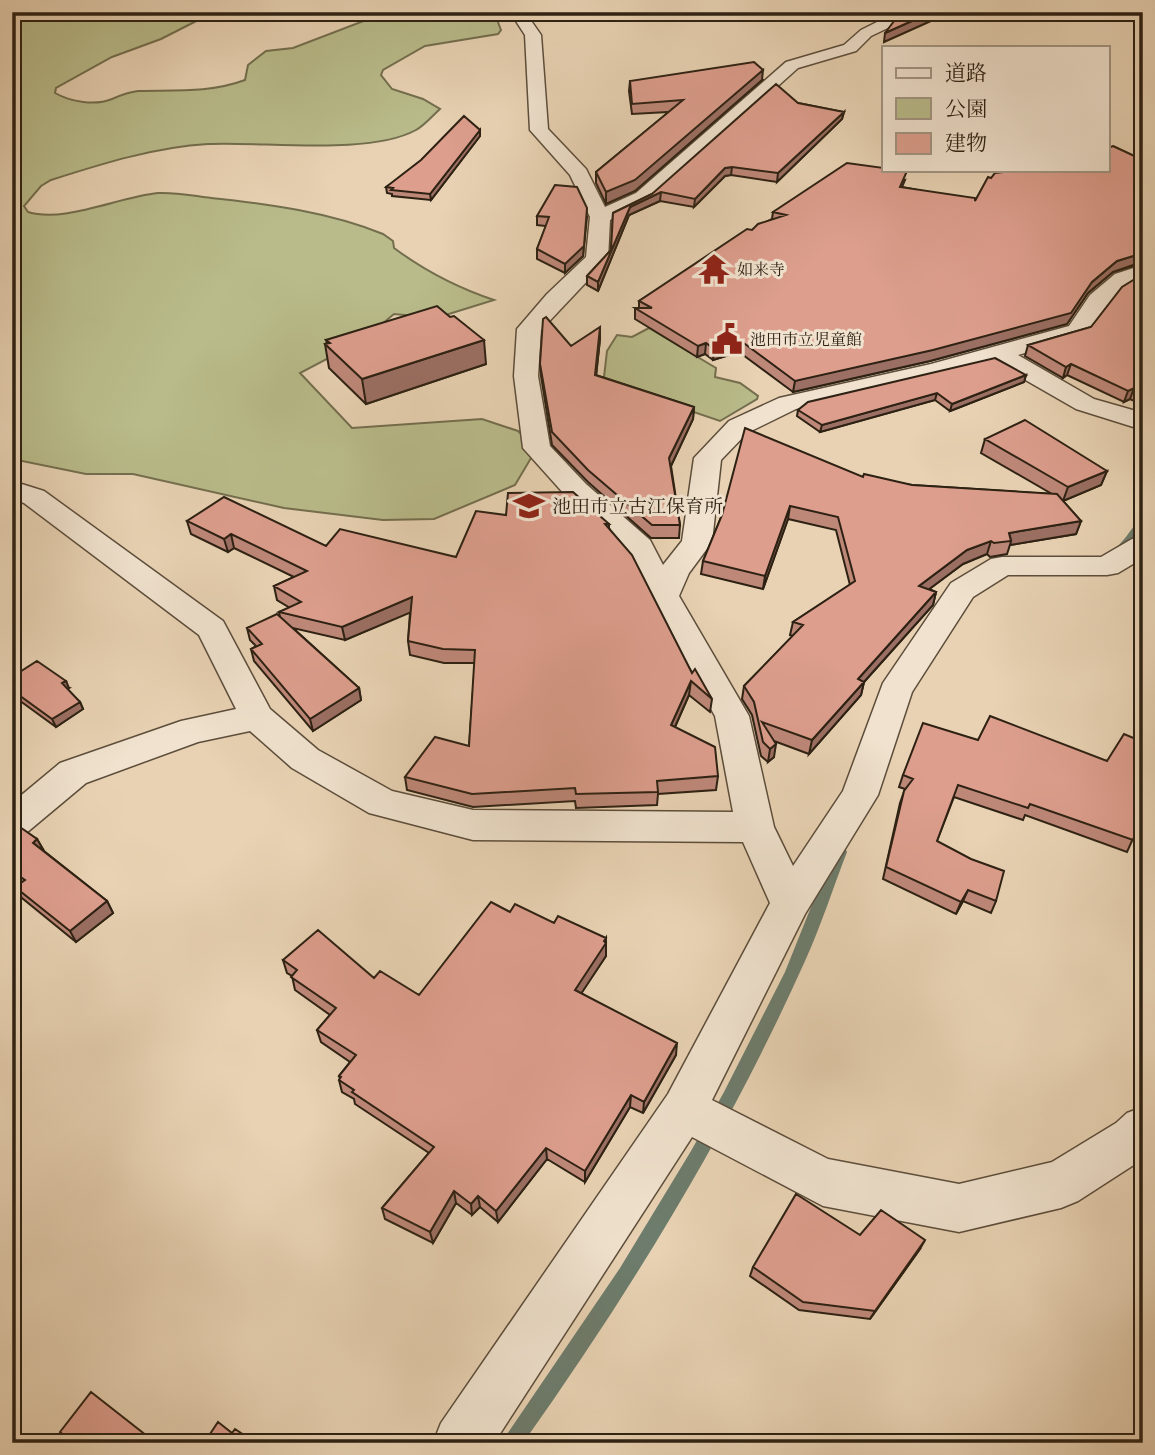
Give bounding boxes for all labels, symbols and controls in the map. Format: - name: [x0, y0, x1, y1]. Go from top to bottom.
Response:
- legend: [882, 46, 1110, 172]
- text: 道路: [945, 59, 987, 87]
- text: 公園: [945, 95, 987, 123]
- text: 建物: [945, 129, 987, 157]
- temple icon: 如来寺: [697, 252, 731, 286]
- place label: 如来寺: [737, 259, 785, 281]
- public building icon: 池田市立児童館: [710, 322, 744, 356]
- place label: 池田市立児童館: [750, 329, 862, 351]
- school or university icon: 池田市立古江保育所: [512, 489, 546, 523]
- place label: 池田市立古江保育所: [552, 494, 723, 520]

